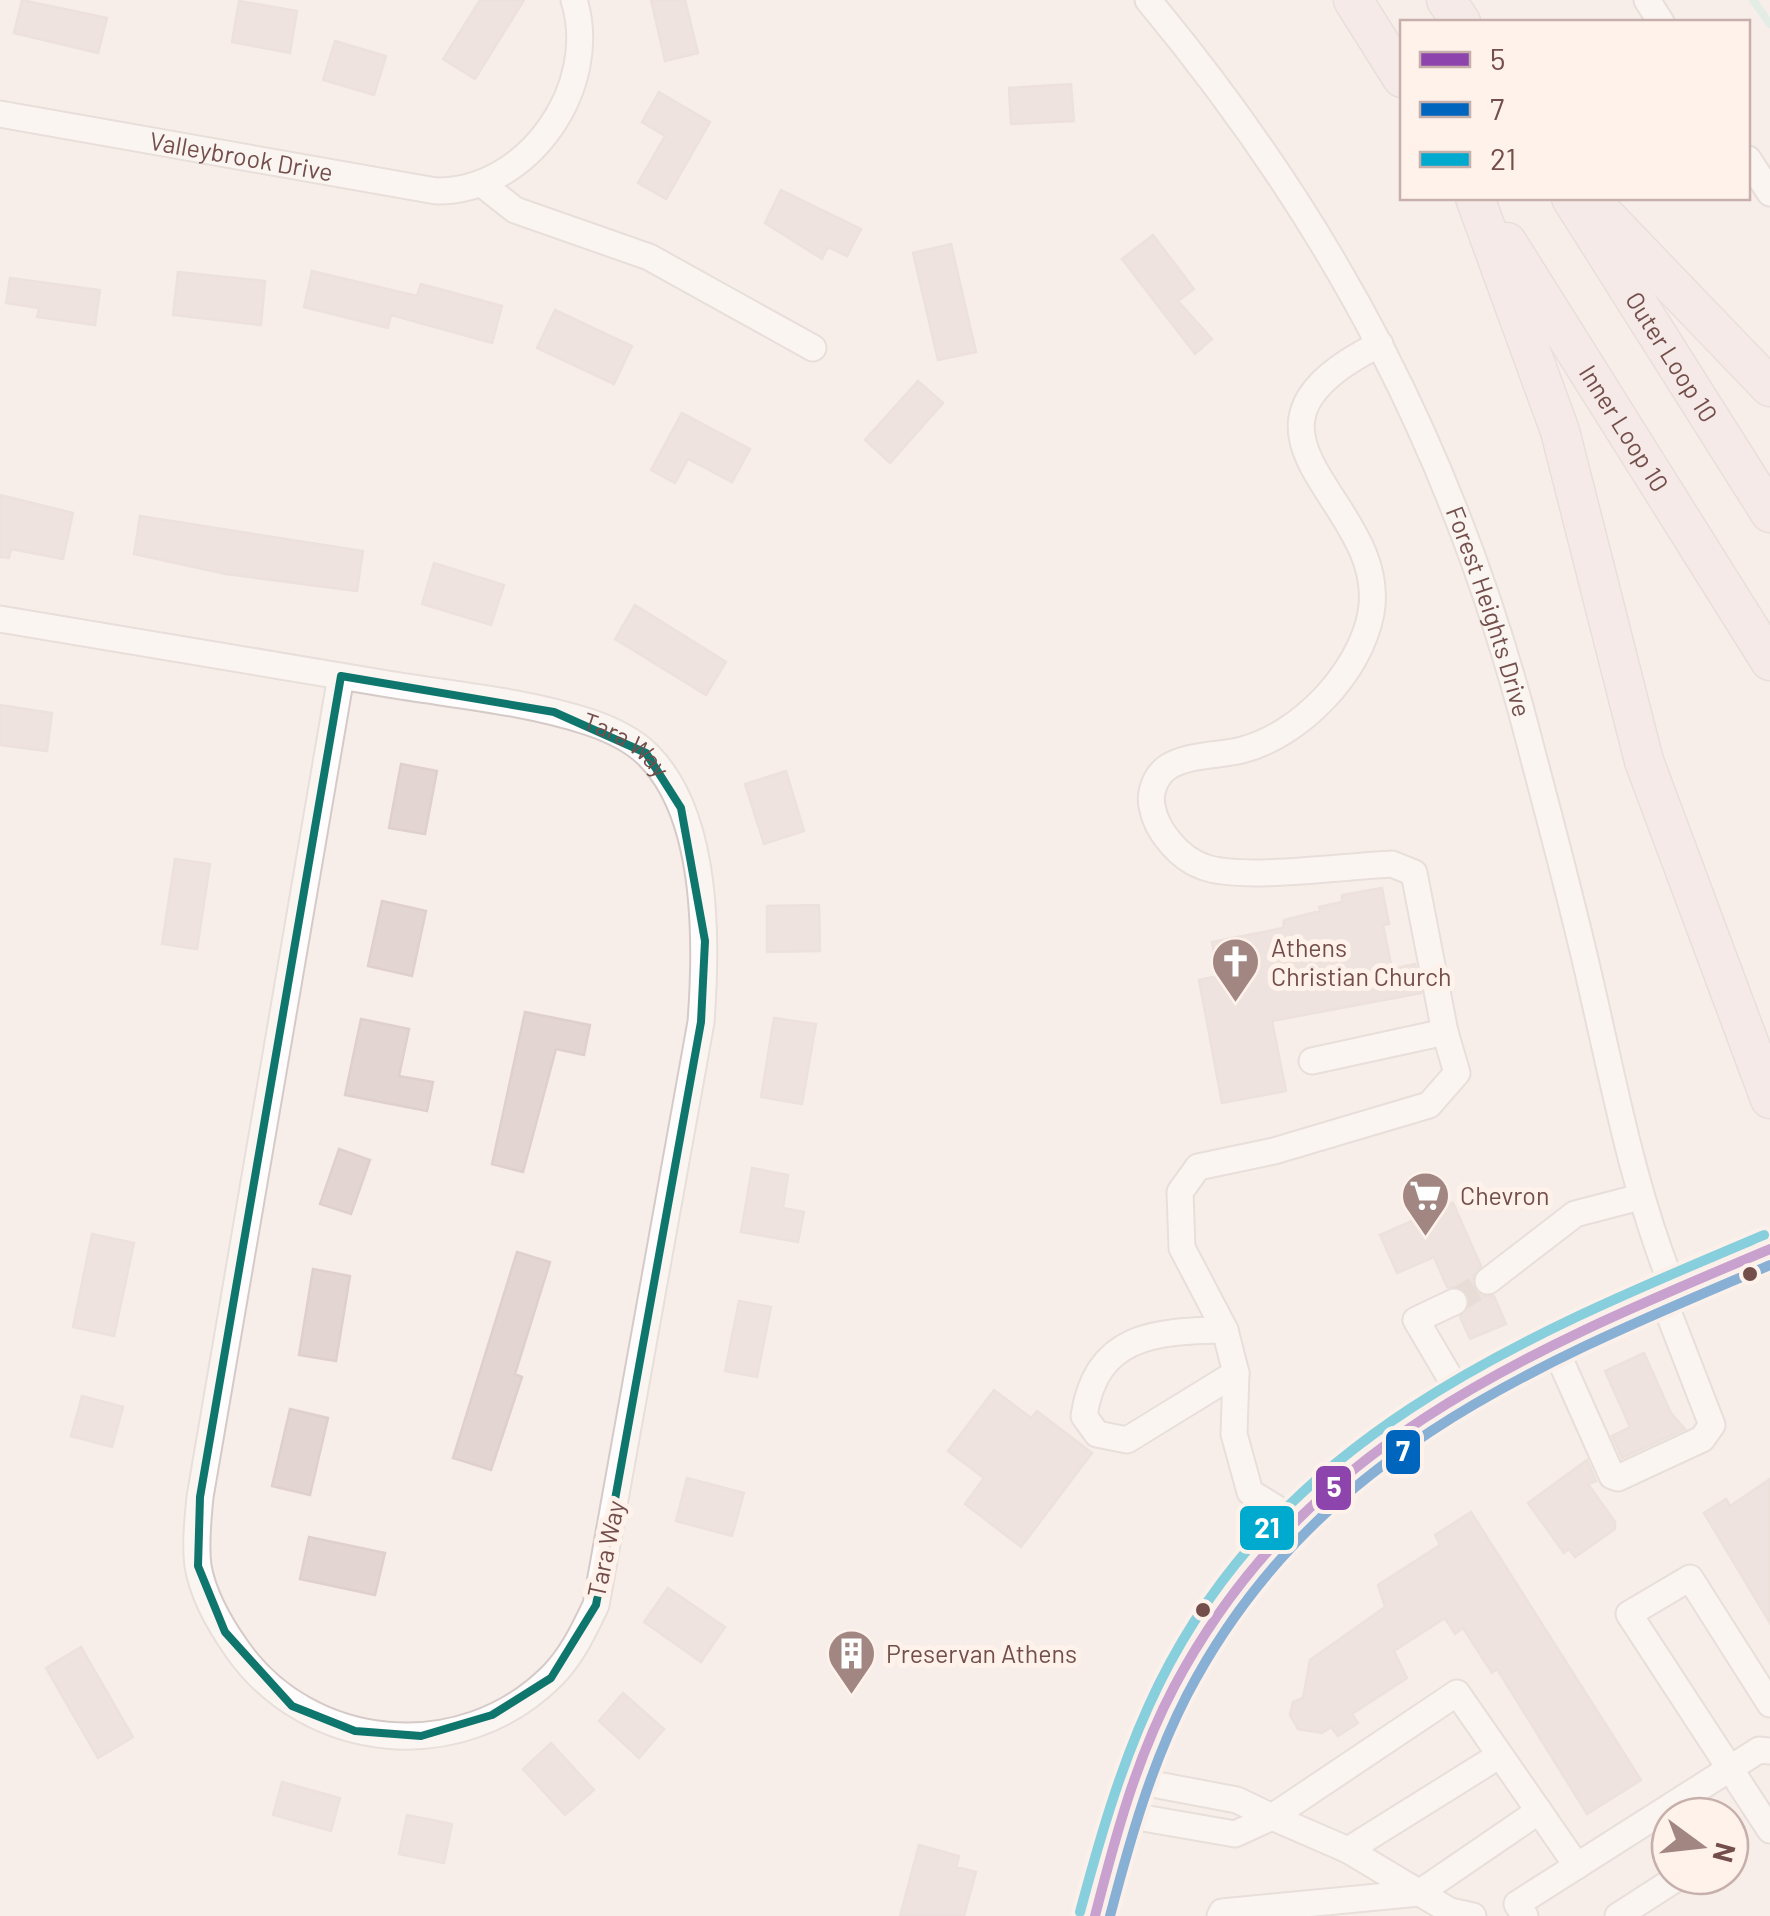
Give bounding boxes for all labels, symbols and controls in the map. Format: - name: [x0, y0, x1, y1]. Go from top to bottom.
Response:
- legend: [1400, 20, 1750, 200]
- text: 5: [1490, 40, 1505, 76]
- text: 7: [1490, 90, 1504, 126]
- street label: Valleybrook Drive: [147, 125, 335, 187]
- text: 21: [1490, 140, 1516, 176]
- street label: Outer Loop 10: [1620, 286, 1725, 427]
- street label: Inner Loop 10: [1574, 359, 1676, 497]
- street label: Forest Heights Drive: [1441, 502, 1538, 720]
- street label: Tara Way: [579, 705, 677, 782]
- place label: Athens Christian Church: [1271, 932, 1451, 991]
- church icon: Athens Christian Church: [1210, 936, 1262, 1004]
- supermarket icon: Chevron: [1399, 1170, 1451, 1238]
- place label: Chevron: [1460, 1180, 1549, 1210]
- unlabelled marker: [1740, 1264, 1760, 1284]
- line badge: 7: [1384, 1428, 1422, 1476]
- text: 7: [1396, 1433, 1410, 1467]
- line badge: 5: [1314, 1464, 1353, 1512]
- text: 5: [1326, 1469, 1342, 1503]
- street label: Tara Way: [580, 1498, 630, 1600]
- line badge: 21: [1238, 1504, 1296, 1552]
- text: 21: [1254, 1510, 1280, 1544]
- unlabelled marker: [1193, 1600, 1213, 1620]
- building icon: Preservan Athens: [825, 1628, 877, 1696]
- place label: Preservan Athens: [886, 1638, 1077, 1668]
- north arrow: [1650, 1796, 1750, 1896]
- text: N: [1706, 1839, 1744, 1866]

